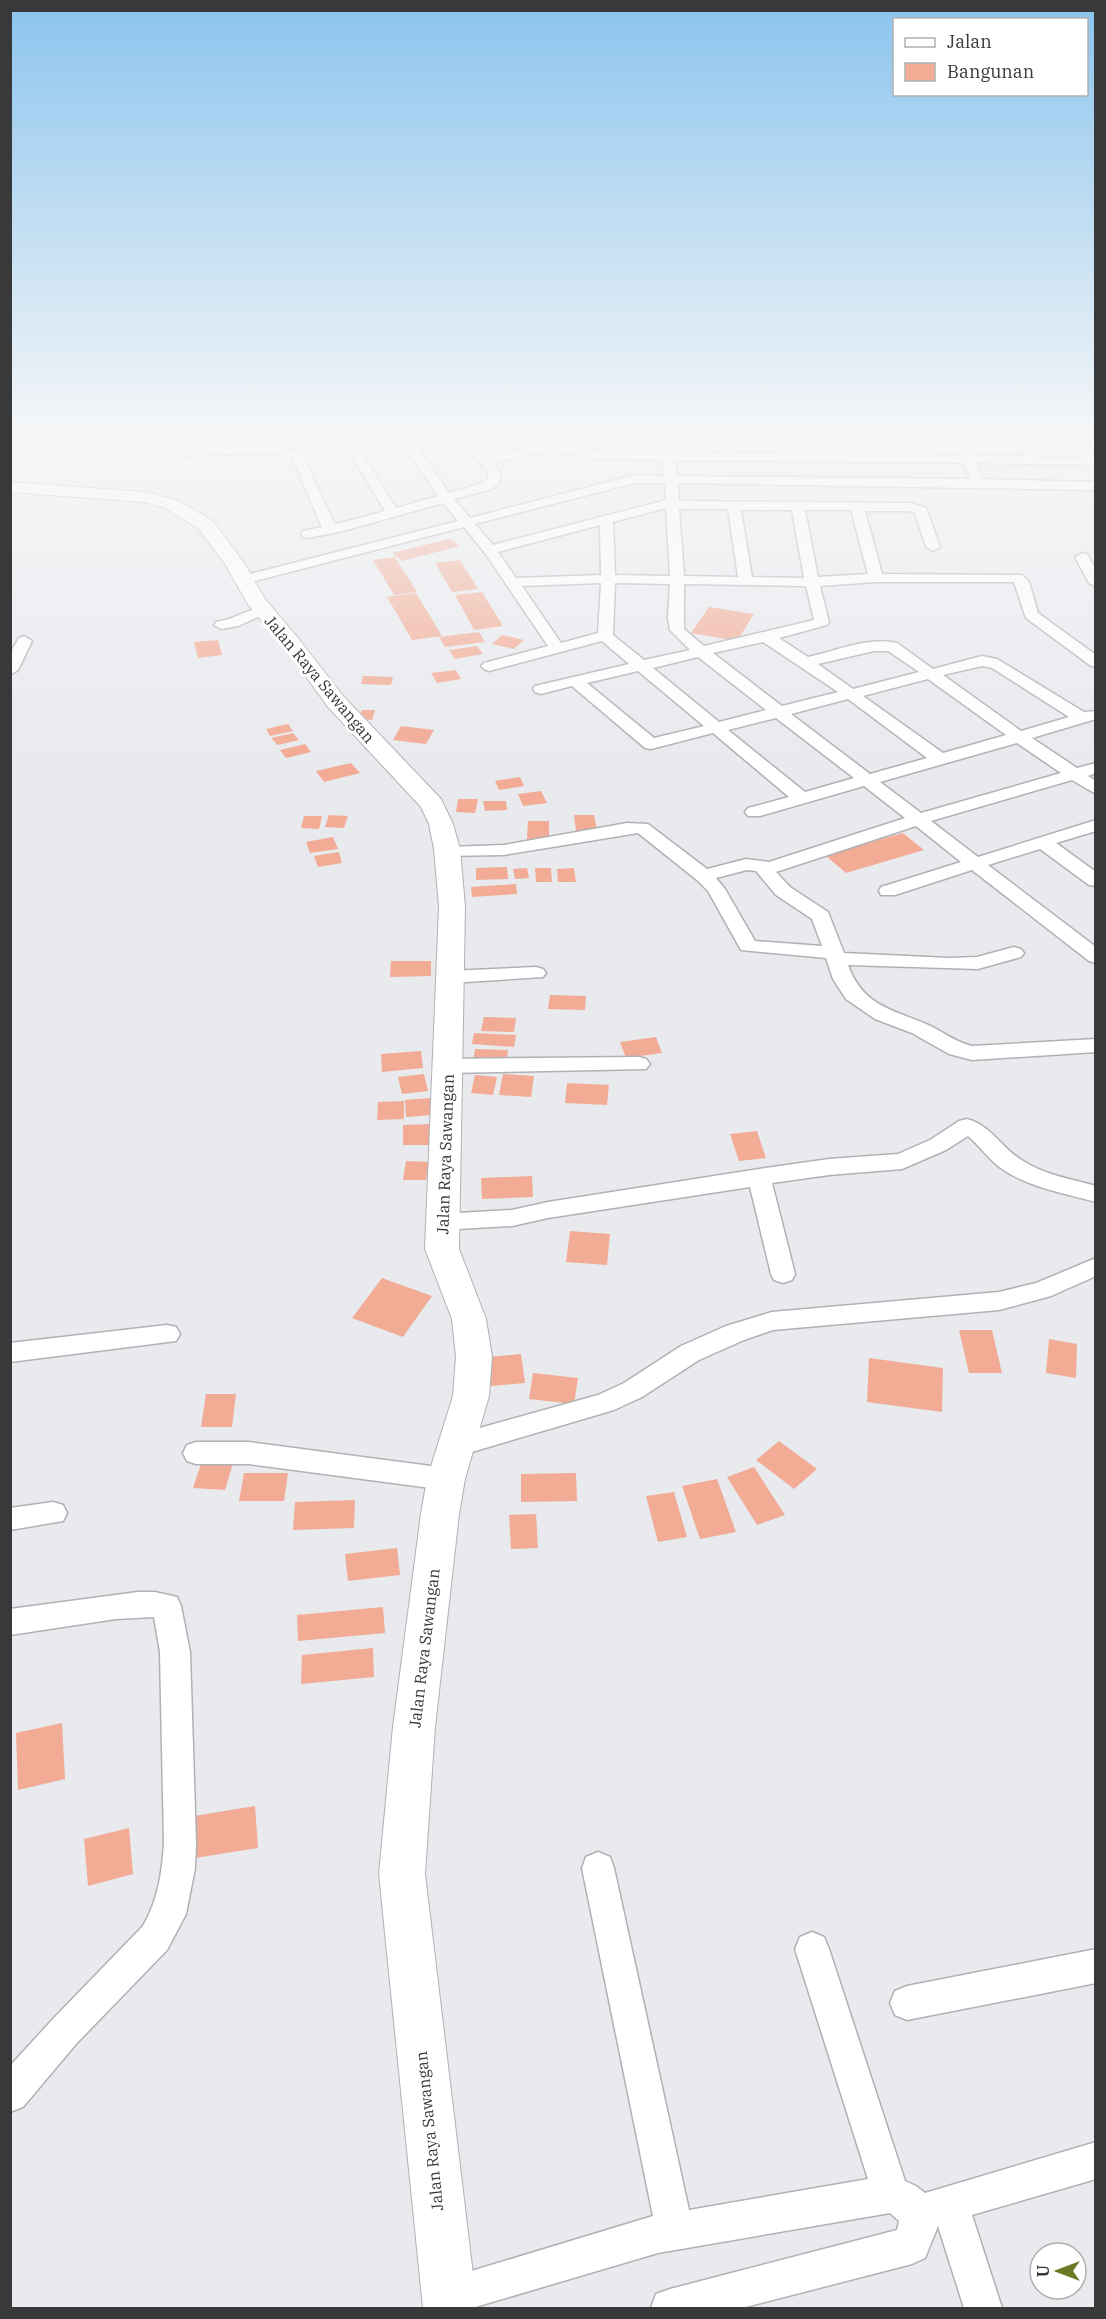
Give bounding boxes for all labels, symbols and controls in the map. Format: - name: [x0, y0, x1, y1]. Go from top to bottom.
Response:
- legend: [893, 18, 1088, 96]
- text: Jalan: [947, 30, 992, 53]
- text: Bangunan: [947, 60, 1034, 83]
- street label: Jalan Raya Sawangan: [261, 611, 379, 747]
- street label: Jalan Raya Sawangan: [432, 1073, 458, 1235]
- street label: Jalan Raya Sawangan: [404, 1567, 444, 1729]
- street label: Jalan Raya Sawangan: [411, 2050, 447, 2212]
- north arrow: [1028, 2241, 1088, 2301]
- text: U: [1033, 2265, 1053, 2277]

